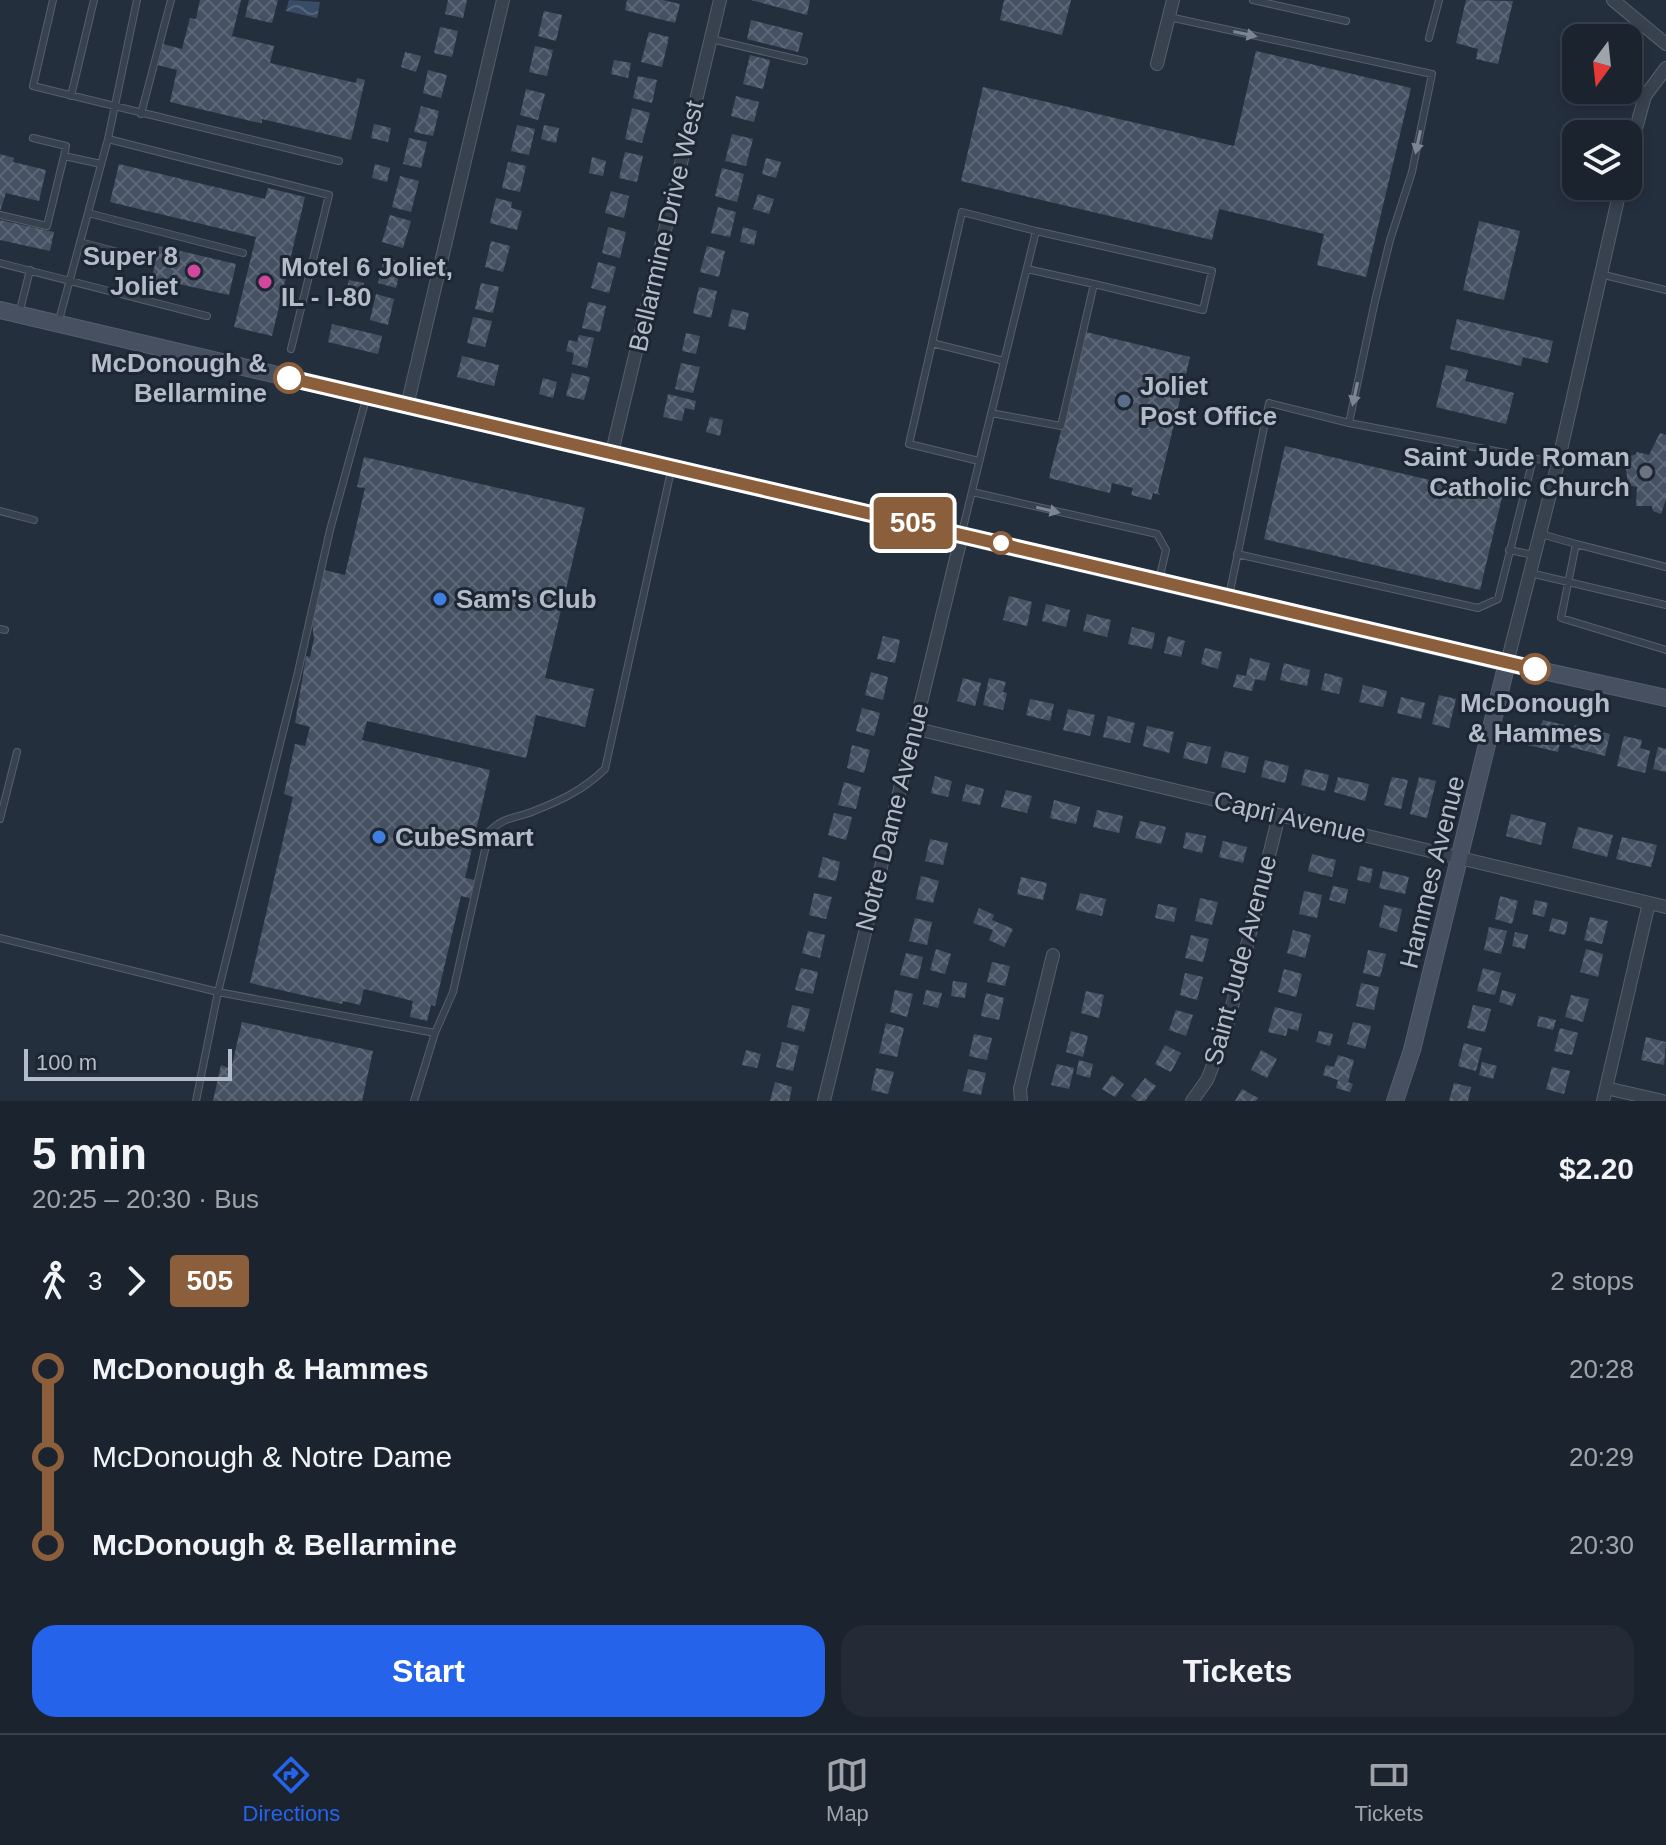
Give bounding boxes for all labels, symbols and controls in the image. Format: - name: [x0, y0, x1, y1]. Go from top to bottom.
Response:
- north arrow: [1562, 24, 1642, 104]
- map controls: [1562, 24, 1642, 200]
- one-way arrow: [1233, 28, 1258, 41]
- street label: Bellarmine Drive West: [623, 97, 710, 354]
- button: layers: [1562, 120, 1642, 200]
- one-way arrow: [1411, 129, 1424, 154]
- place label: Super 8 Joliet: [83, 241, 178, 301]
- place label: Motel 6 Joliet, IL - I-80: [281, 252, 453, 312]
- marker: Super 8 Joliet: [185, 262, 203, 280]
- marker: Motel 6 Joliet, IL - I-80: [256, 273, 274, 291]
- place label: McDonough & Bellarmine: [91, 348, 267, 408]
- marker: McDonough & Bellarmine: [274, 363, 304, 393]
- place label: Joliet Post Office: [1140, 371, 1277, 431]
- one-way arrow: [1348, 382, 1361, 407]
- marker: Joliet Post Office: [1115, 392, 1133, 410]
- place label: Saint Jude Roman Catholic Church: [1403, 442, 1630, 502]
- marker: Saint Jude Roman Catholic Church: [1637, 463, 1655, 481]
- line badge: 505: [867, 497, 959, 549]
- one-way arrow: [1036, 504, 1061, 517]
- text: 505: [890, 507, 936, 538]
- unlabelled marker: [990, 532, 1012, 554]
- place label: Sam's Club: [456, 584, 597, 614]
- marker: Sam's Club: [431, 590, 449, 608]
- marker: McDonough & Hammes: [1520, 654, 1550, 684]
- place label: McDonough & Hammes: [1460, 688, 1610, 748]
- street label: Notre Dame Avenue: [849, 700, 935, 934]
- street label: Hammes Avenue: [1394, 773, 1470, 971]
- street label: Capri Avenue: [1211, 785, 1369, 849]
- place label: CubeSmart: [395, 822, 534, 852]
- marker: CubeSmart: [370, 828, 388, 846]
- street label: Saint Jude Avenue: [1198, 852, 1282, 1068]
- scale bar: [24, 1045, 232, 1081]
- text: 100 m: [36, 1050, 97, 1075]
- text: 5 min: [32, 1129, 147, 1178]
- text: $2.20: [1559, 1152, 1634, 1185]
- text: 20:25 – 20:30 · Bus: [32, 1184, 259, 1214]
- icon: walk: [32, 1259, 76, 1303]
- icon: forward: [114, 1259, 158, 1303]
- text: 505: [186, 1265, 233, 1296]
- text: 3: [88, 1266, 102, 1296]
- text: 2 stops: [1550, 1266, 1634, 1296]
- text: McDonough & Hammes: [92, 1352, 429, 1385]
- text: 20:28: [1569, 1354, 1634, 1384]
- text: McDonough & Notre Dame: [92, 1440, 452, 1473]
- text: 20:29: [1569, 1442, 1634, 1472]
- text: McDonough & Bellarmine: [92, 1528, 457, 1561]
- text: 20:30: [1569, 1530, 1634, 1560]
- button: Start: [32, 1625, 825, 1717]
- button: Tickets: [841, 1625, 1634, 1717]
- tab: Directions: [243, 1753, 340, 1827]
- tab: Map: [825, 1753, 869, 1827]
- tab: Tickets: [1355, 1753, 1423, 1827]

